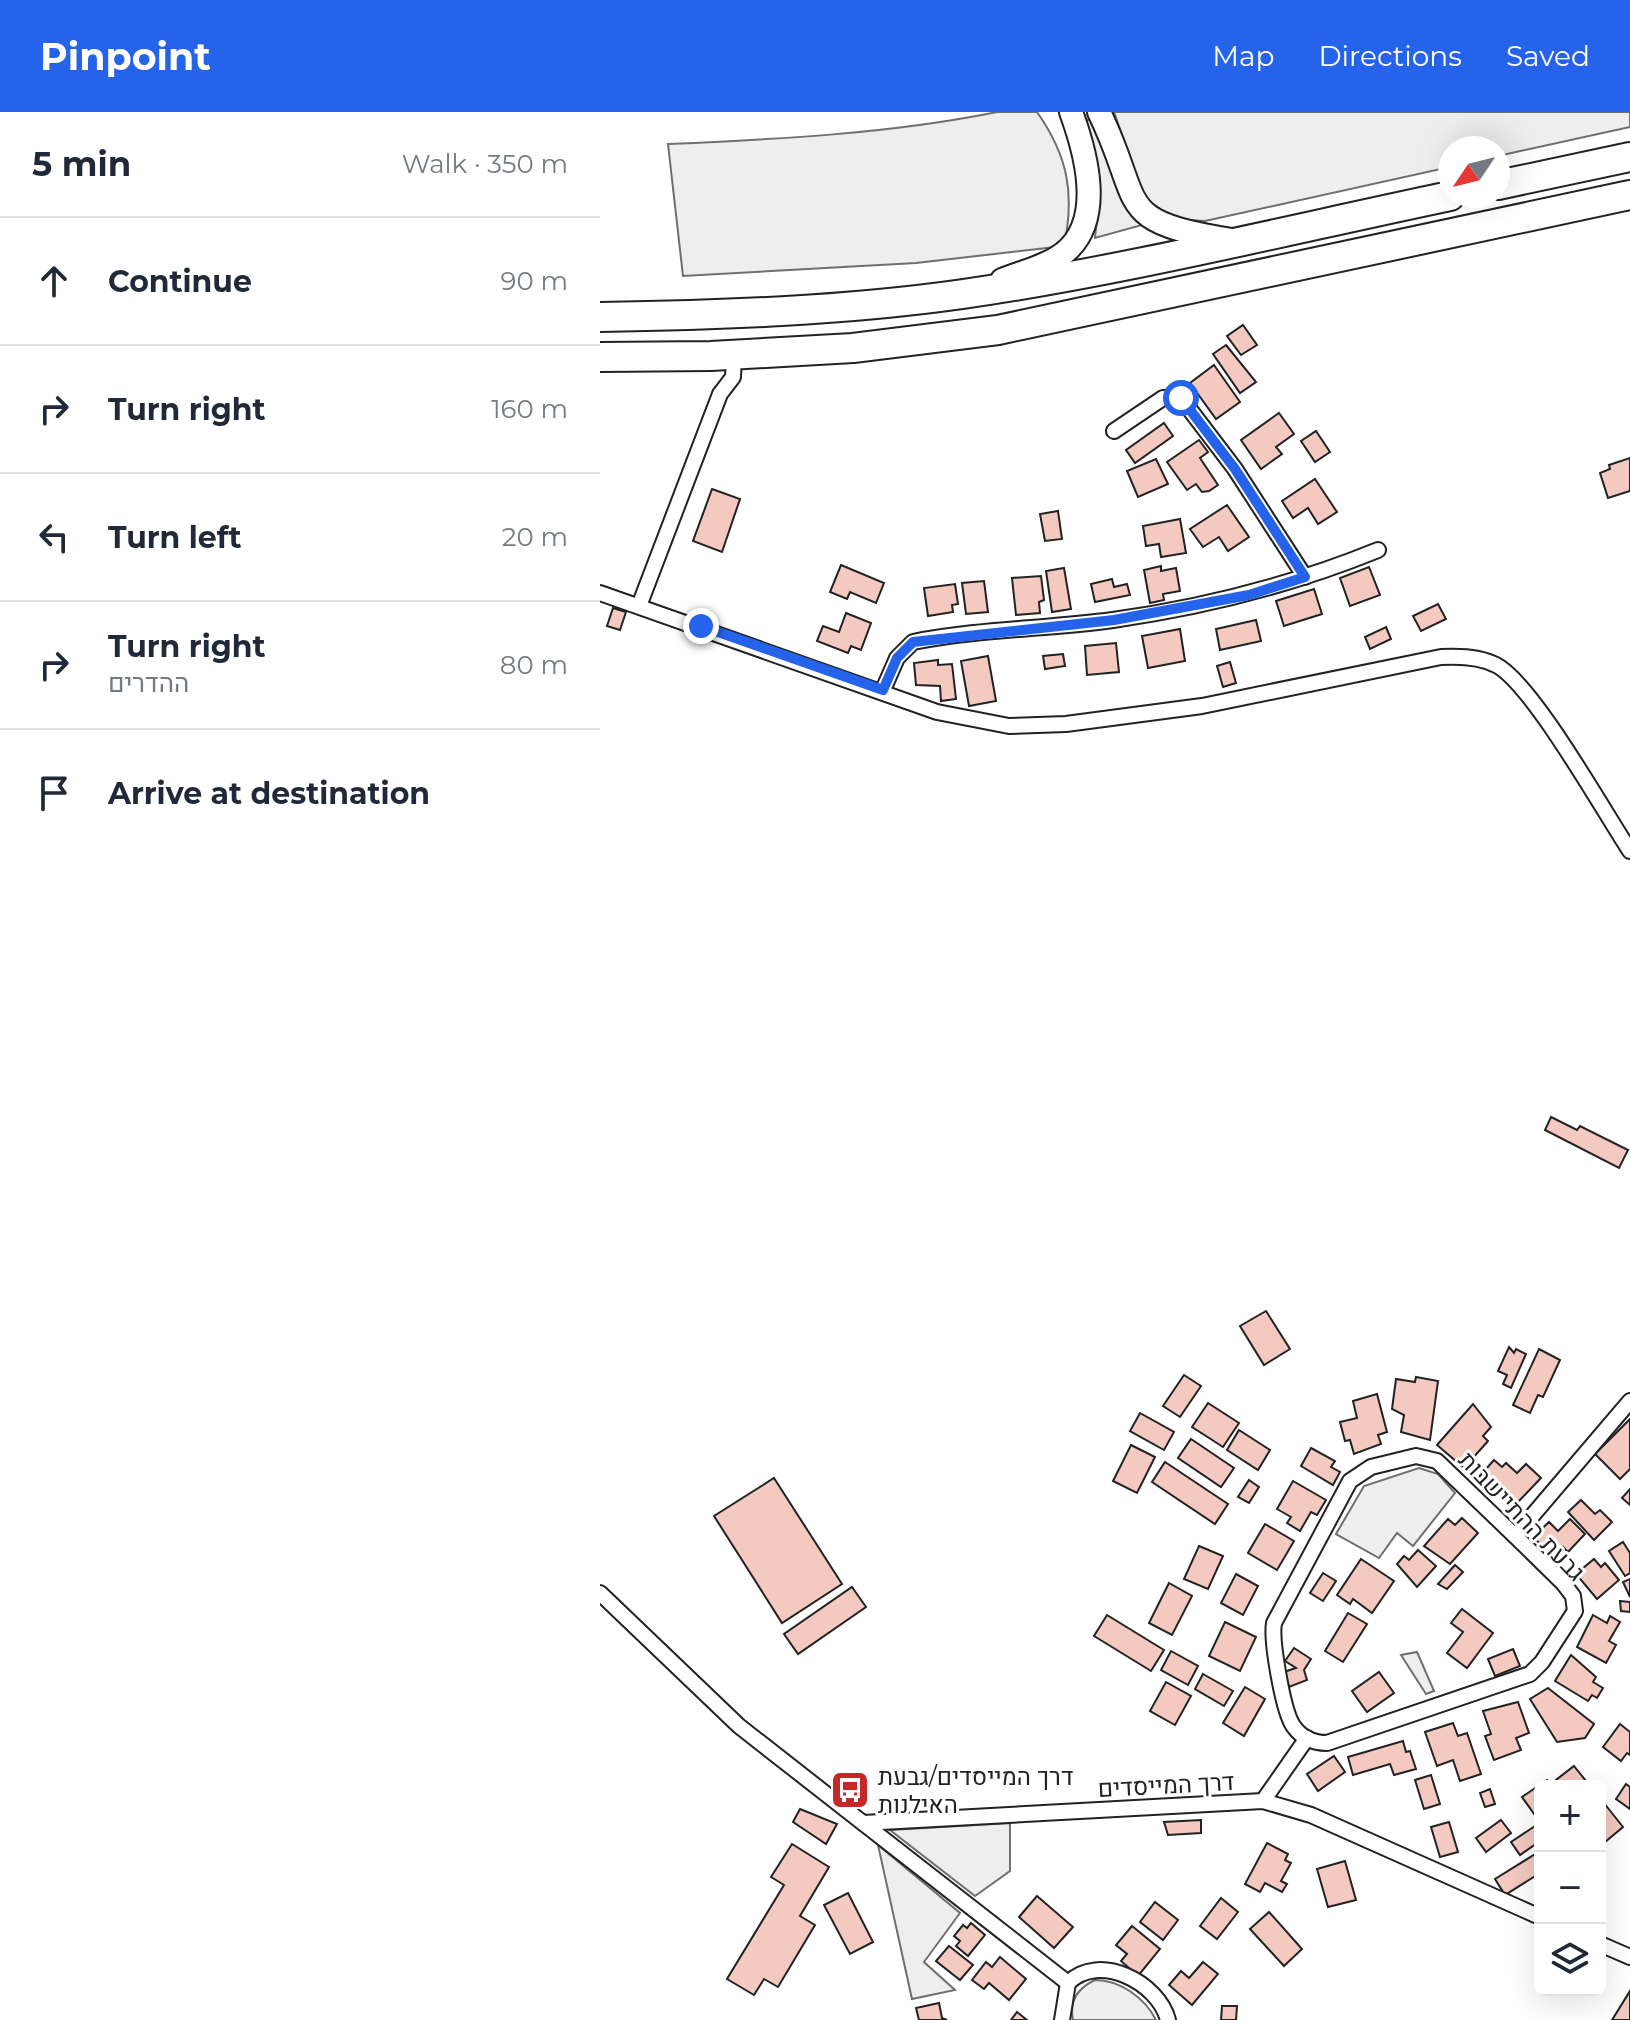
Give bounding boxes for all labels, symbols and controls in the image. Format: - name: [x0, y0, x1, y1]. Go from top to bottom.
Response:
- text: Pinpoint: [40, 33, 211, 80]
- text: Map: [1212, 39, 1274, 73]
- text: Directions: [1318, 39, 1462, 73]
- text: Saved: [1506, 39, 1590, 73]
- north arrow: [1438, 136, 1510, 208]
- text: 5 min: [32, 143, 131, 185]
- text: Walk · 350 m: [402, 148, 568, 180]
- icon: ahead: [32, 259, 76, 303]
- text: Continue: [108, 263, 252, 300]
- text: 90 m: [501, 265, 568, 297]
- route start: [1163, 380, 1199, 416]
- icon: right: [32, 387, 76, 431]
- text: Turn right: [108, 391, 265, 428]
- text: 160 m: [491, 393, 568, 425]
- icon: left: [32, 515, 76, 559]
- text: Turn left: [108, 519, 241, 556]
- text: 20 m: [502, 521, 568, 553]
- route end: [683, 608, 719, 644]
- text: Turn right: [108, 628, 265, 665]
- icon: right: [32, 643, 76, 687]
- text: 80 m: [500, 649, 568, 681]
- text: ההדרים: [108, 667, 189, 699]
- icon: arrive: [32, 771, 76, 815]
- text: Arrive at destination: [108, 775, 430, 812]
- street label: גבעת ההתיישבות: [1453, 1445, 1591, 1587]
- place label: דרך המייסדים/גבעת האילנות: [878, 1762, 1073, 1819]
- street label: דרך המייסדים: [1097, 1767, 1235, 1803]
- bus stop icon: דרך המייסדים/גבעת האילנות: [829, 1769, 871, 1811]
- map controls: [1534, 1780, 1606, 1996]
- button: +: [1534, 1780, 1606, 1852]
- button: −: [1534, 1852, 1606, 1924]
- button: layers: [1534, 1924, 1606, 1996]

